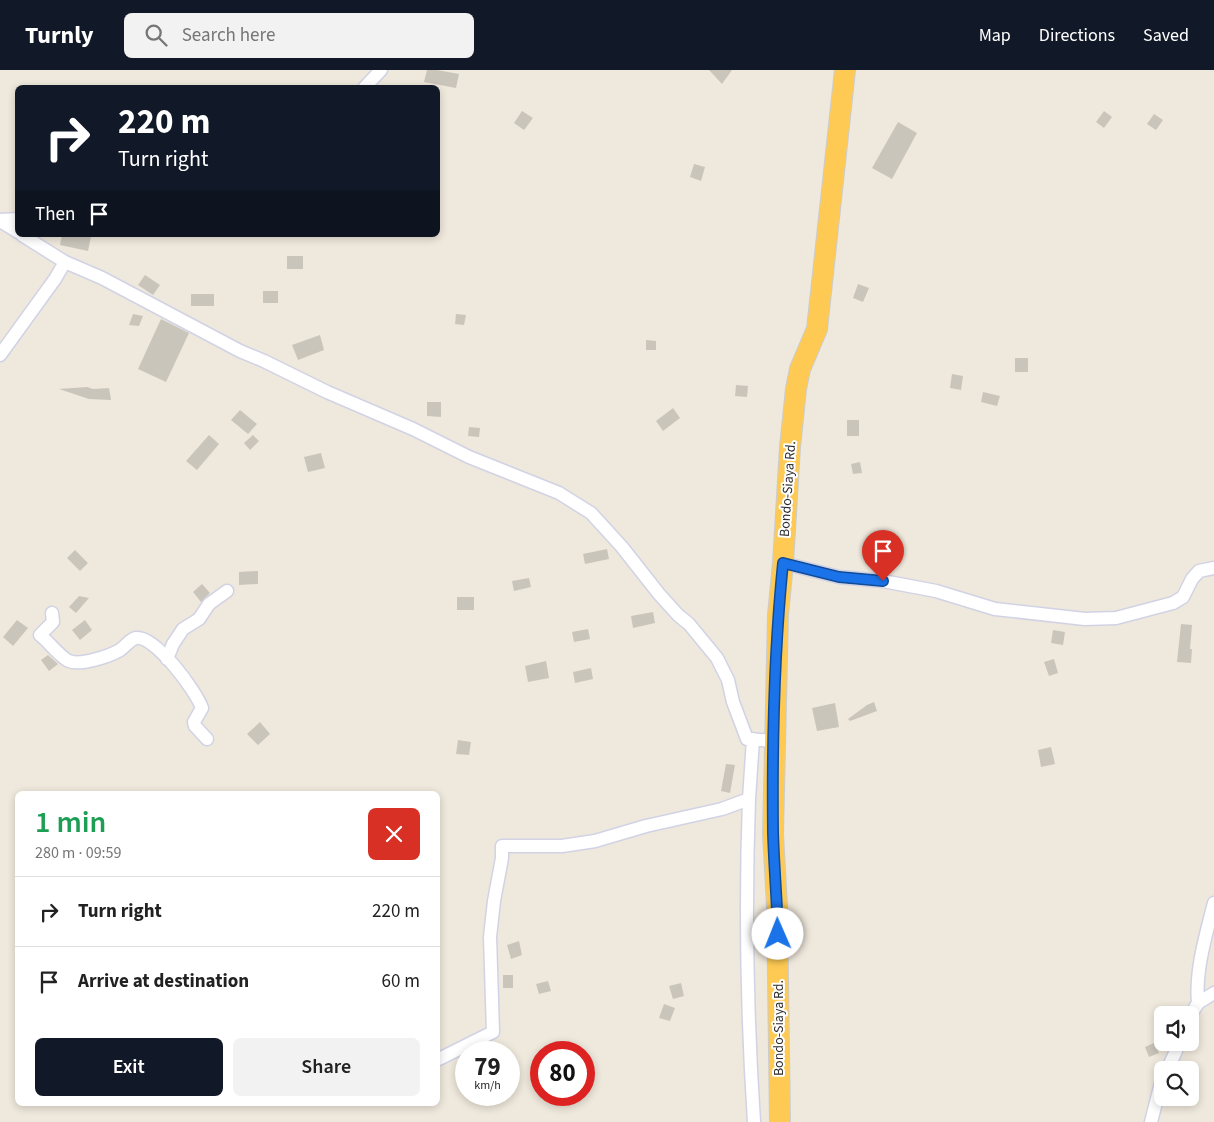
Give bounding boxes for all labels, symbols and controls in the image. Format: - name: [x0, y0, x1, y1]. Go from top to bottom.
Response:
- search box: [124, 13, 474, 58]
- text: Turnly: [25, 18, 94, 53]
- icon: search: [142, 21, 170, 49]
- text: Search here: [182, 22, 275, 49]
- text: Map: [979, 23, 1011, 48]
- text: Directions: [1039, 23, 1115, 48]
- text: Saved: [1143, 23, 1189, 48]
- text: 220 m: [118, 97, 210, 147]
- icon: right: [35, 105, 100, 170]
- text: Turn right: [118, 143, 208, 175]
- icon: arrive: [85, 200, 113, 228]
- text: Then: [35, 201, 75, 228]
- street label: Bondo-Siaya Rd.: [775, 440, 801, 538]
- pin: [862, 530, 904, 581]
- icon: arrive: [869, 537, 897, 565]
- text: 1 min: [35, 801, 106, 844]
- button: close: [368, 808, 420, 860]
- text: 280 m · 09:59: [35, 842, 122, 864]
- icon: right: [35, 898, 63, 926]
- text: Turn right: [78, 898, 162, 925]
- text: 220 m: [372, 898, 420, 925]
- position arrow: [751, 907, 803, 959]
- icon: arrive: [35, 968, 63, 996]
- text: Arrive at destination: [78, 968, 249, 995]
- text: 60 m: [382, 968, 420, 995]
- street label: Bondo-Siaya Rd.: [769, 980, 789, 1076]
- map controls: [1154, 1006, 1199, 1106]
- button: sound: [1154, 1006, 1199, 1051]
- button: Exit: [35, 1038, 223, 1096]
- button: Share: [233, 1038, 420, 1096]
- speed limit sign: 80: [530, 1041, 595, 1106]
- text: 79: [474, 1049, 501, 1085]
- button: search: [1154, 1061, 1199, 1106]
- text: km/h: [474, 1077, 501, 1094]

